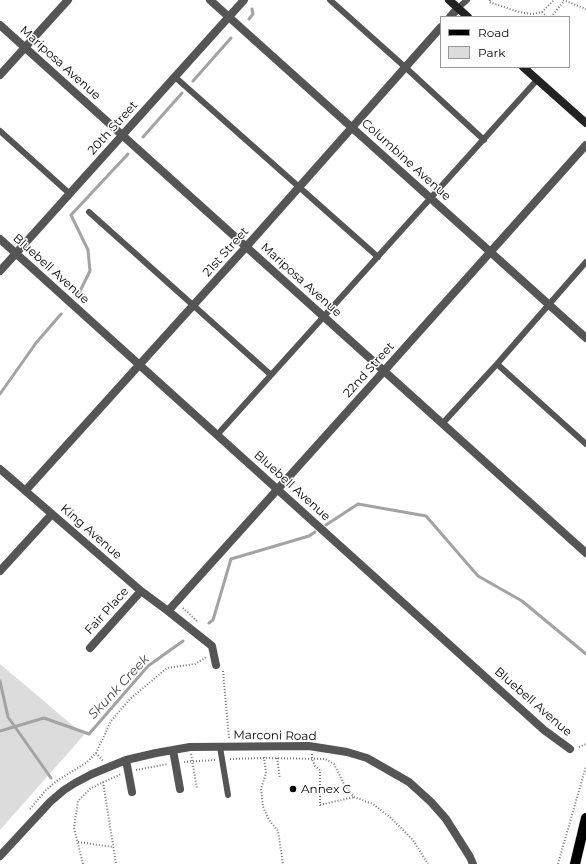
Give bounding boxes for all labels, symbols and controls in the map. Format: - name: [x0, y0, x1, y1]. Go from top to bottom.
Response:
- legend: [440, 16, 570, 68]
- street label: Mariposa Avenue: [17, 23, 103, 103]
- text: Road: [478, 25, 509, 40]
- text: Park: [478, 45, 505, 60]
- street label: 20th Street: [85, 98, 141, 158]
- street label: Columbine Avenue: [358, 116, 454, 204]
- street label: 21st Street: [200, 224, 252, 280]
- street label: Bluebell Avenue: [10, 231, 92, 307]
- street label: Mariposa Avenue: [258, 240, 344, 320]
- street label: 22nd Street: [340, 339, 398, 401]
- street label: Bluebell Avenue: [251, 448, 333, 524]
- street label: King Avenue: [57, 501, 125, 563]
- street label: Fair Place: [82, 584, 132, 638]
- water label: Skunk Creek: [85, 652, 153, 722]
- street label: Bluebell Avenue: [491, 664, 575, 740]
- street label: Marconi Road: [233, 728, 317, 744]
- place label: Annex C: [301, 782, 351, 796]
- marker: Annex C: [288, 784, 298, 794]

